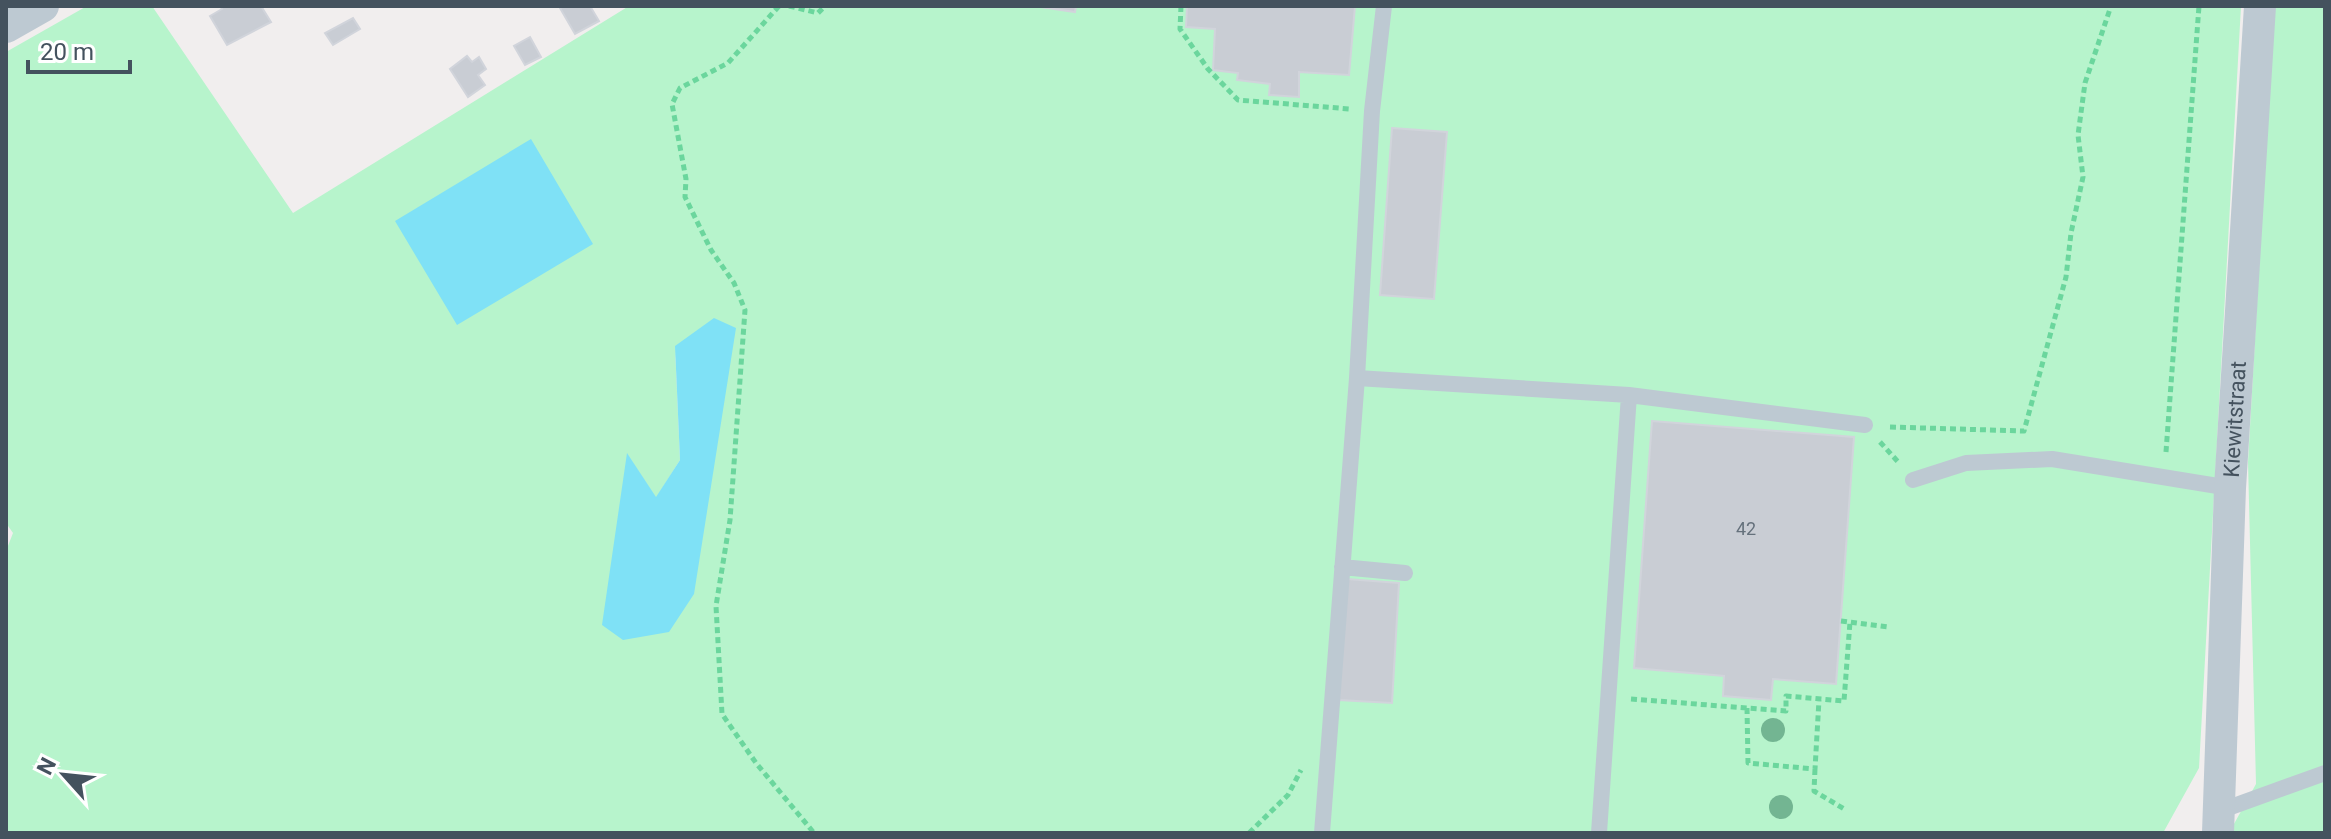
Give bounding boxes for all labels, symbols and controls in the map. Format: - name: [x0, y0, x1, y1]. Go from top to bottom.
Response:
- scale bar: [28, 24, 130, 74]
- text: 20 m: [40, 38, 94, 66]
- street label: Kiewitstraat: [2219, 360, 2251, 478]
- house number: 42: [1736, 518, 1756, 539]
- north arrow: [24, 735, 104, 815]
- text: N: [32, 754, 61, 779]

